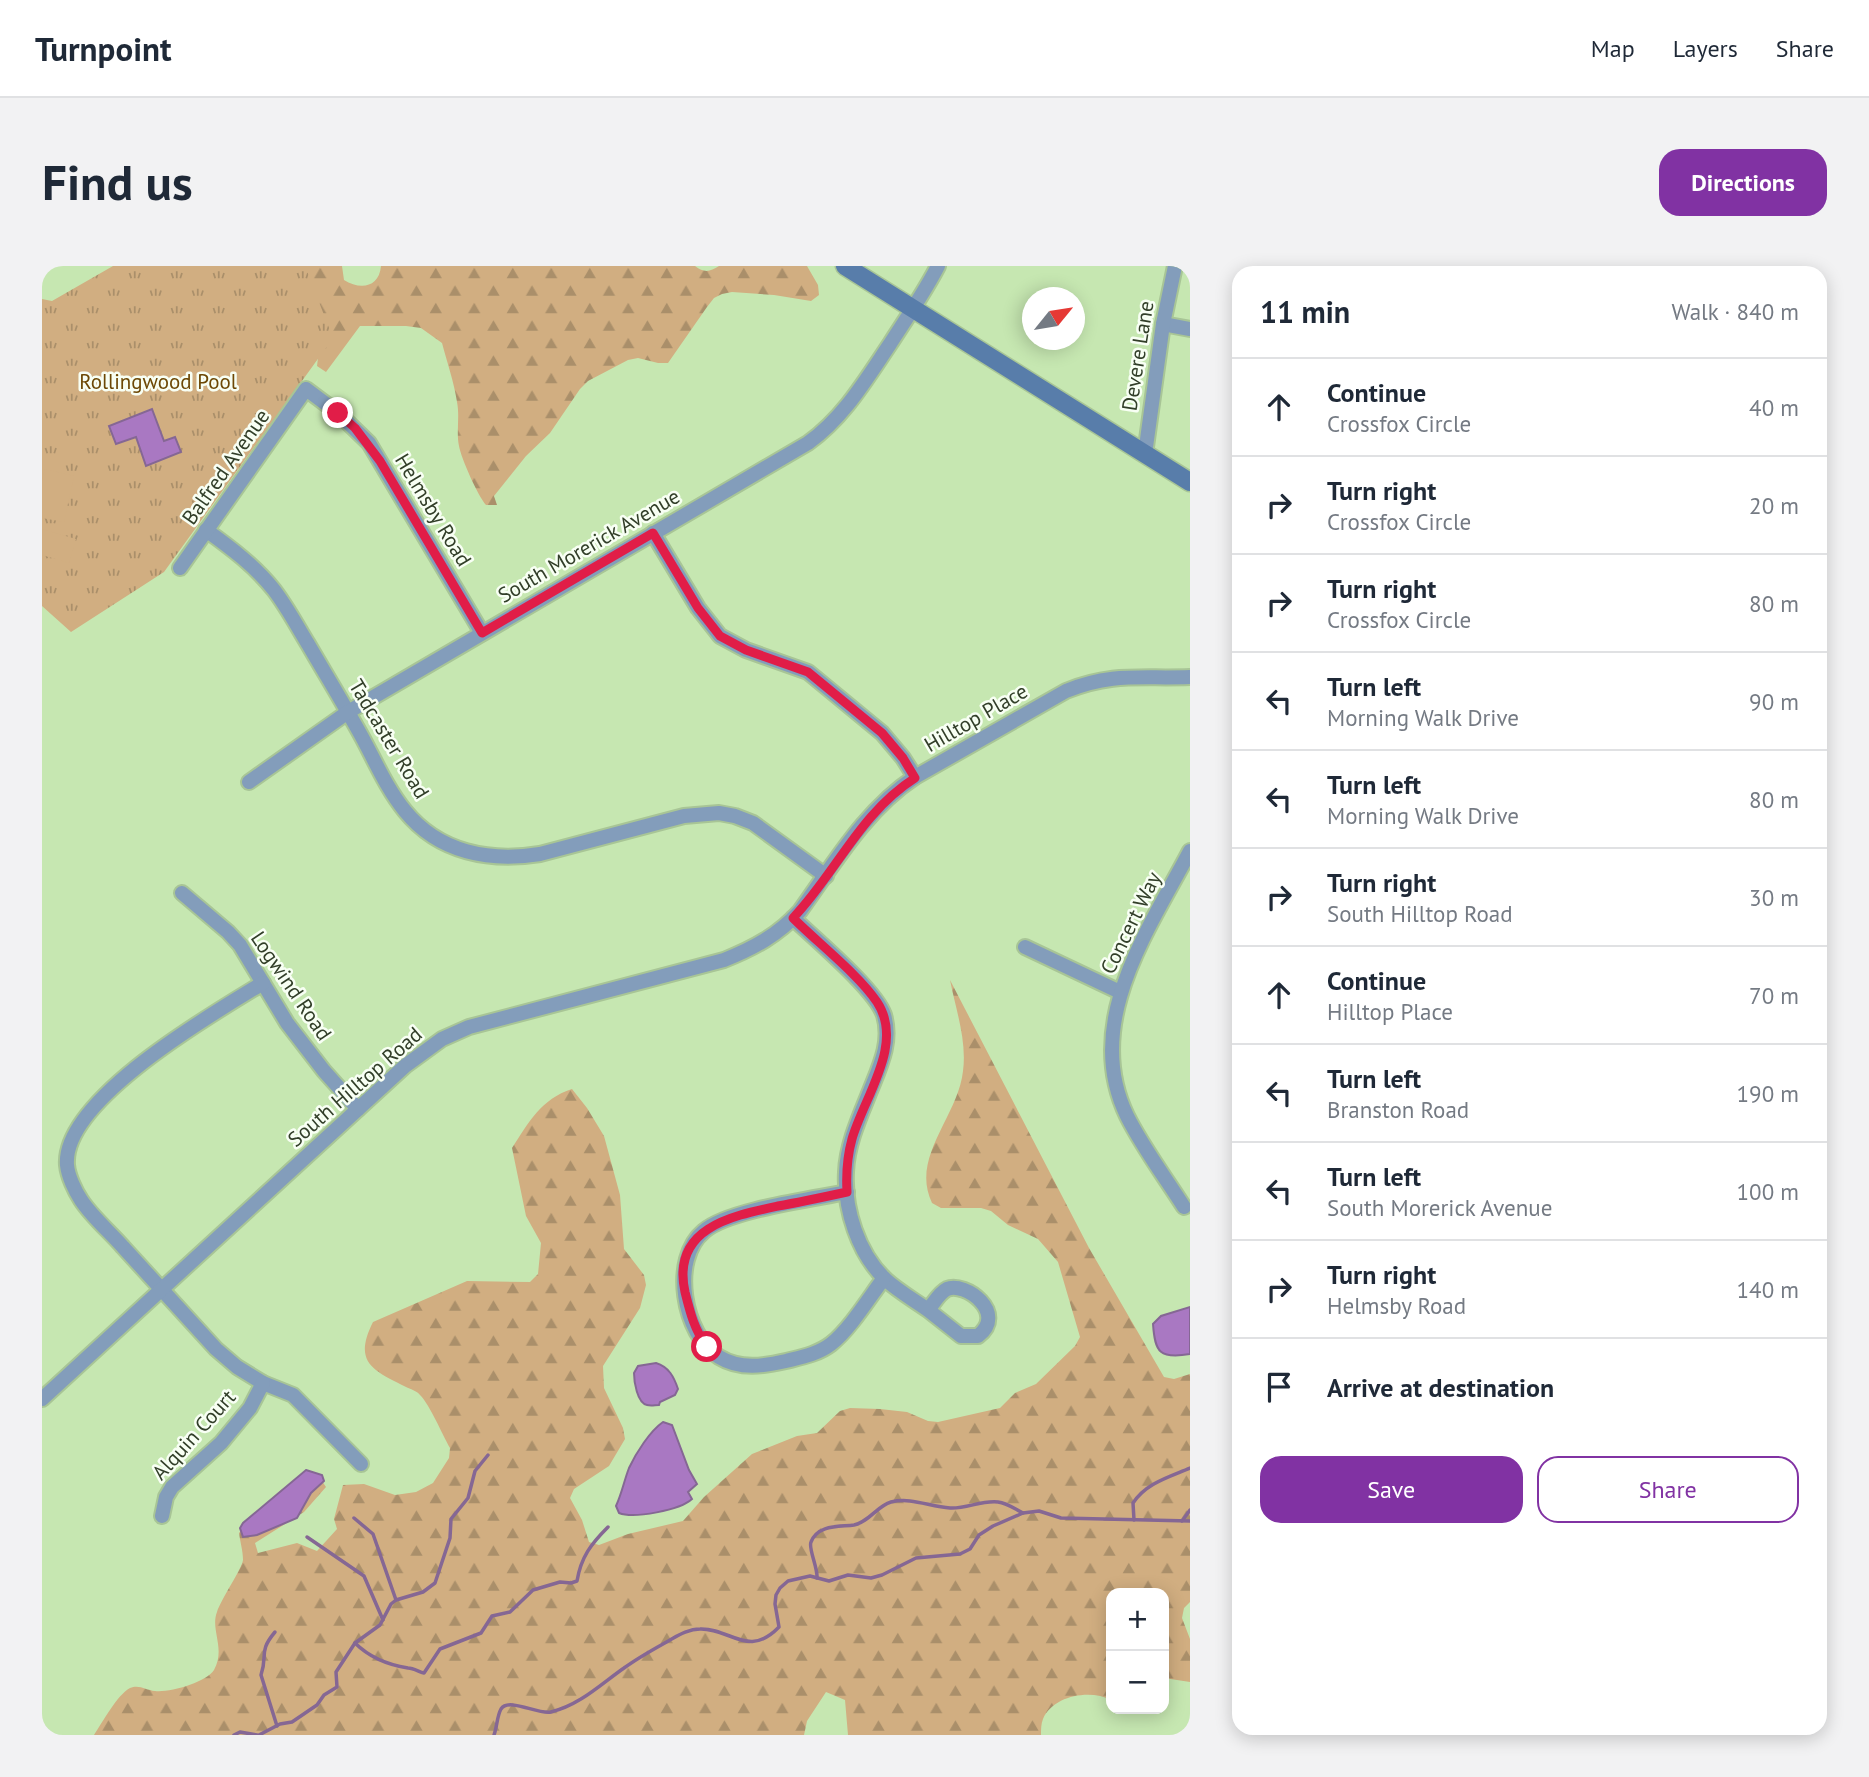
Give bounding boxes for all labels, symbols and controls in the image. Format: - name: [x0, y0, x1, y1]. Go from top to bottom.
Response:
- text: Turnpoint: [35, 27, 172, 70]
- text: Map: [1591, 33, 1635, 64]
- text: Layers: [1673, 33, 1738, 64]
- text: Share: [1776, 33, 1834, 64]
- button: Directions: [1659, 149, 1827, 216]
- text: Find us: [42, 150, 193, 214]
- north arrow: [1022, 287, 1085, 350]
- text: 11 min: [1260, 292, 1350, 331]
- text: Walk · 840 m: [1672, 297, 1799, 326]
- street label: Devere Lane: [1115, 299, 1160, 413]
- park label: Rollingwood Pool: [79, 368, 237, 395]
- text: Continue: [1327, 376, 1426, 409]
- icon: ahead: [1260, 388, 1298, 426]
- text: 40 m: [1749, 393, 1799, 422]
- route end: [322, 397, 353, 428]
- street label: Balfred Avenue: [176, 404, 275, 530]
- text: Crossfox Circle: [1327, 409, 1471, 438]
- street label: Helmsby Road: [389, 448, 478, 571]
- text: Turn right: [1327, 474, 1436, 507]
- street label: South Morerick Avenue: [493, 482, 685, 609]
- icon: right: [1260, 486, 1298, 524]
- text: 20 m: [1749, 491, 1799, 520]
- text: Crossfox Circle: [1327, 507, 1471, 536]
- text: Turn right: [1327, 572, 1436, 605]
- icon: right: [1260, 584, 1298, 622]
- text: 80 m: [1749, 589, 1799, 618]
- text: Crossfox Circle: [1327, 605, 1471, 634]
- text: Turn left: [1327, 670, 1421, 703]
- street label: Tadcaster Road: [343, 674, 436, 803]
- street label: Hilltop Place: [919, 677, 1032, 758]
- icon: left: [1260, 682, 1298, 720]
- text: 90 m: [1749, 687, 1799, 716]
- text: Morning Walk Drive: [1327, 703, 1519, 732]
- text: Turn left: [1327, 768, 1421, 801]
- icon: left: [1260, 780, 1298, 818]
- text: 80 m: [1749, 785, 1799, 814]
- text: Morning Walk Drive: [1327, 801, 1519, 830]
- text: Turn right: [1327, 866, 1436, 899]
- street label: Concert Way: [1094, 867, 1167, 978]
- icon: right: [1260, 878, 1298, 916]
- text: 30 m: [1749, 883, 1799, 912]
- text: South Hilltop Road: [1327, 899, 1513, 928]
- street label: Logwind Road: [245, 926, 338, 1046]
- text: Continue: [1327, 964, 1426, 997]
- icon: ahead: [1260, 976, 1298, 1014]
- text: 70 m: [1749, 981, 1799, 1010]
- text: Hilltop Place: [1327, 997, 1453, 1026]
- street label: South Hilltop Road: [282, 1021, 427, 1152]
- text: Turn left: [1327, 1062, 1421, 1095]
- icon: left: [1260, 1074, 1298, 1112]
- text: 190 m: [1737, 1079, 1799, 1108]
- text: Branston Road: [1327, 1095, 1469, 1124]
- text: Turn left: [1327, 1160, 1421, 1193]
- icon: left: [1260, 1172, 1298, 1210]
- text: 100 m: [1737, 1177, 1799, 1206]
- text: South Morerick Avenue: [1327, 1193, 1552, 1222]
- text: Turn right: [1327, 1258, 1436, 1291]
- icon: right: [1260, 1270, 1298, 1308]
- text: 140 m: [1737, 1275, 1799, 1304]
- text: Helmsby Road: [1327, 1291, 1466, 1320]
- route start: [691, 1331, 722, 1362]
- icon: arrive: [1260, 1368, 1298, 1406]
- text: Arrive at destination: [1327, 1371, 1554, 1404]
- street label: Alquin Court: [146, 1384, 241, 1485]
- button: Save: [1260, 1456, 1523, 1523]
- button: Share: [1537, 1456, 1799, 1523]
- map controls: [1106, 1588, 1169, 1714]
- button: +: [1106, 1588, 1169, 1651]
- button: −: [1106, 1651, 1169, 1714]

